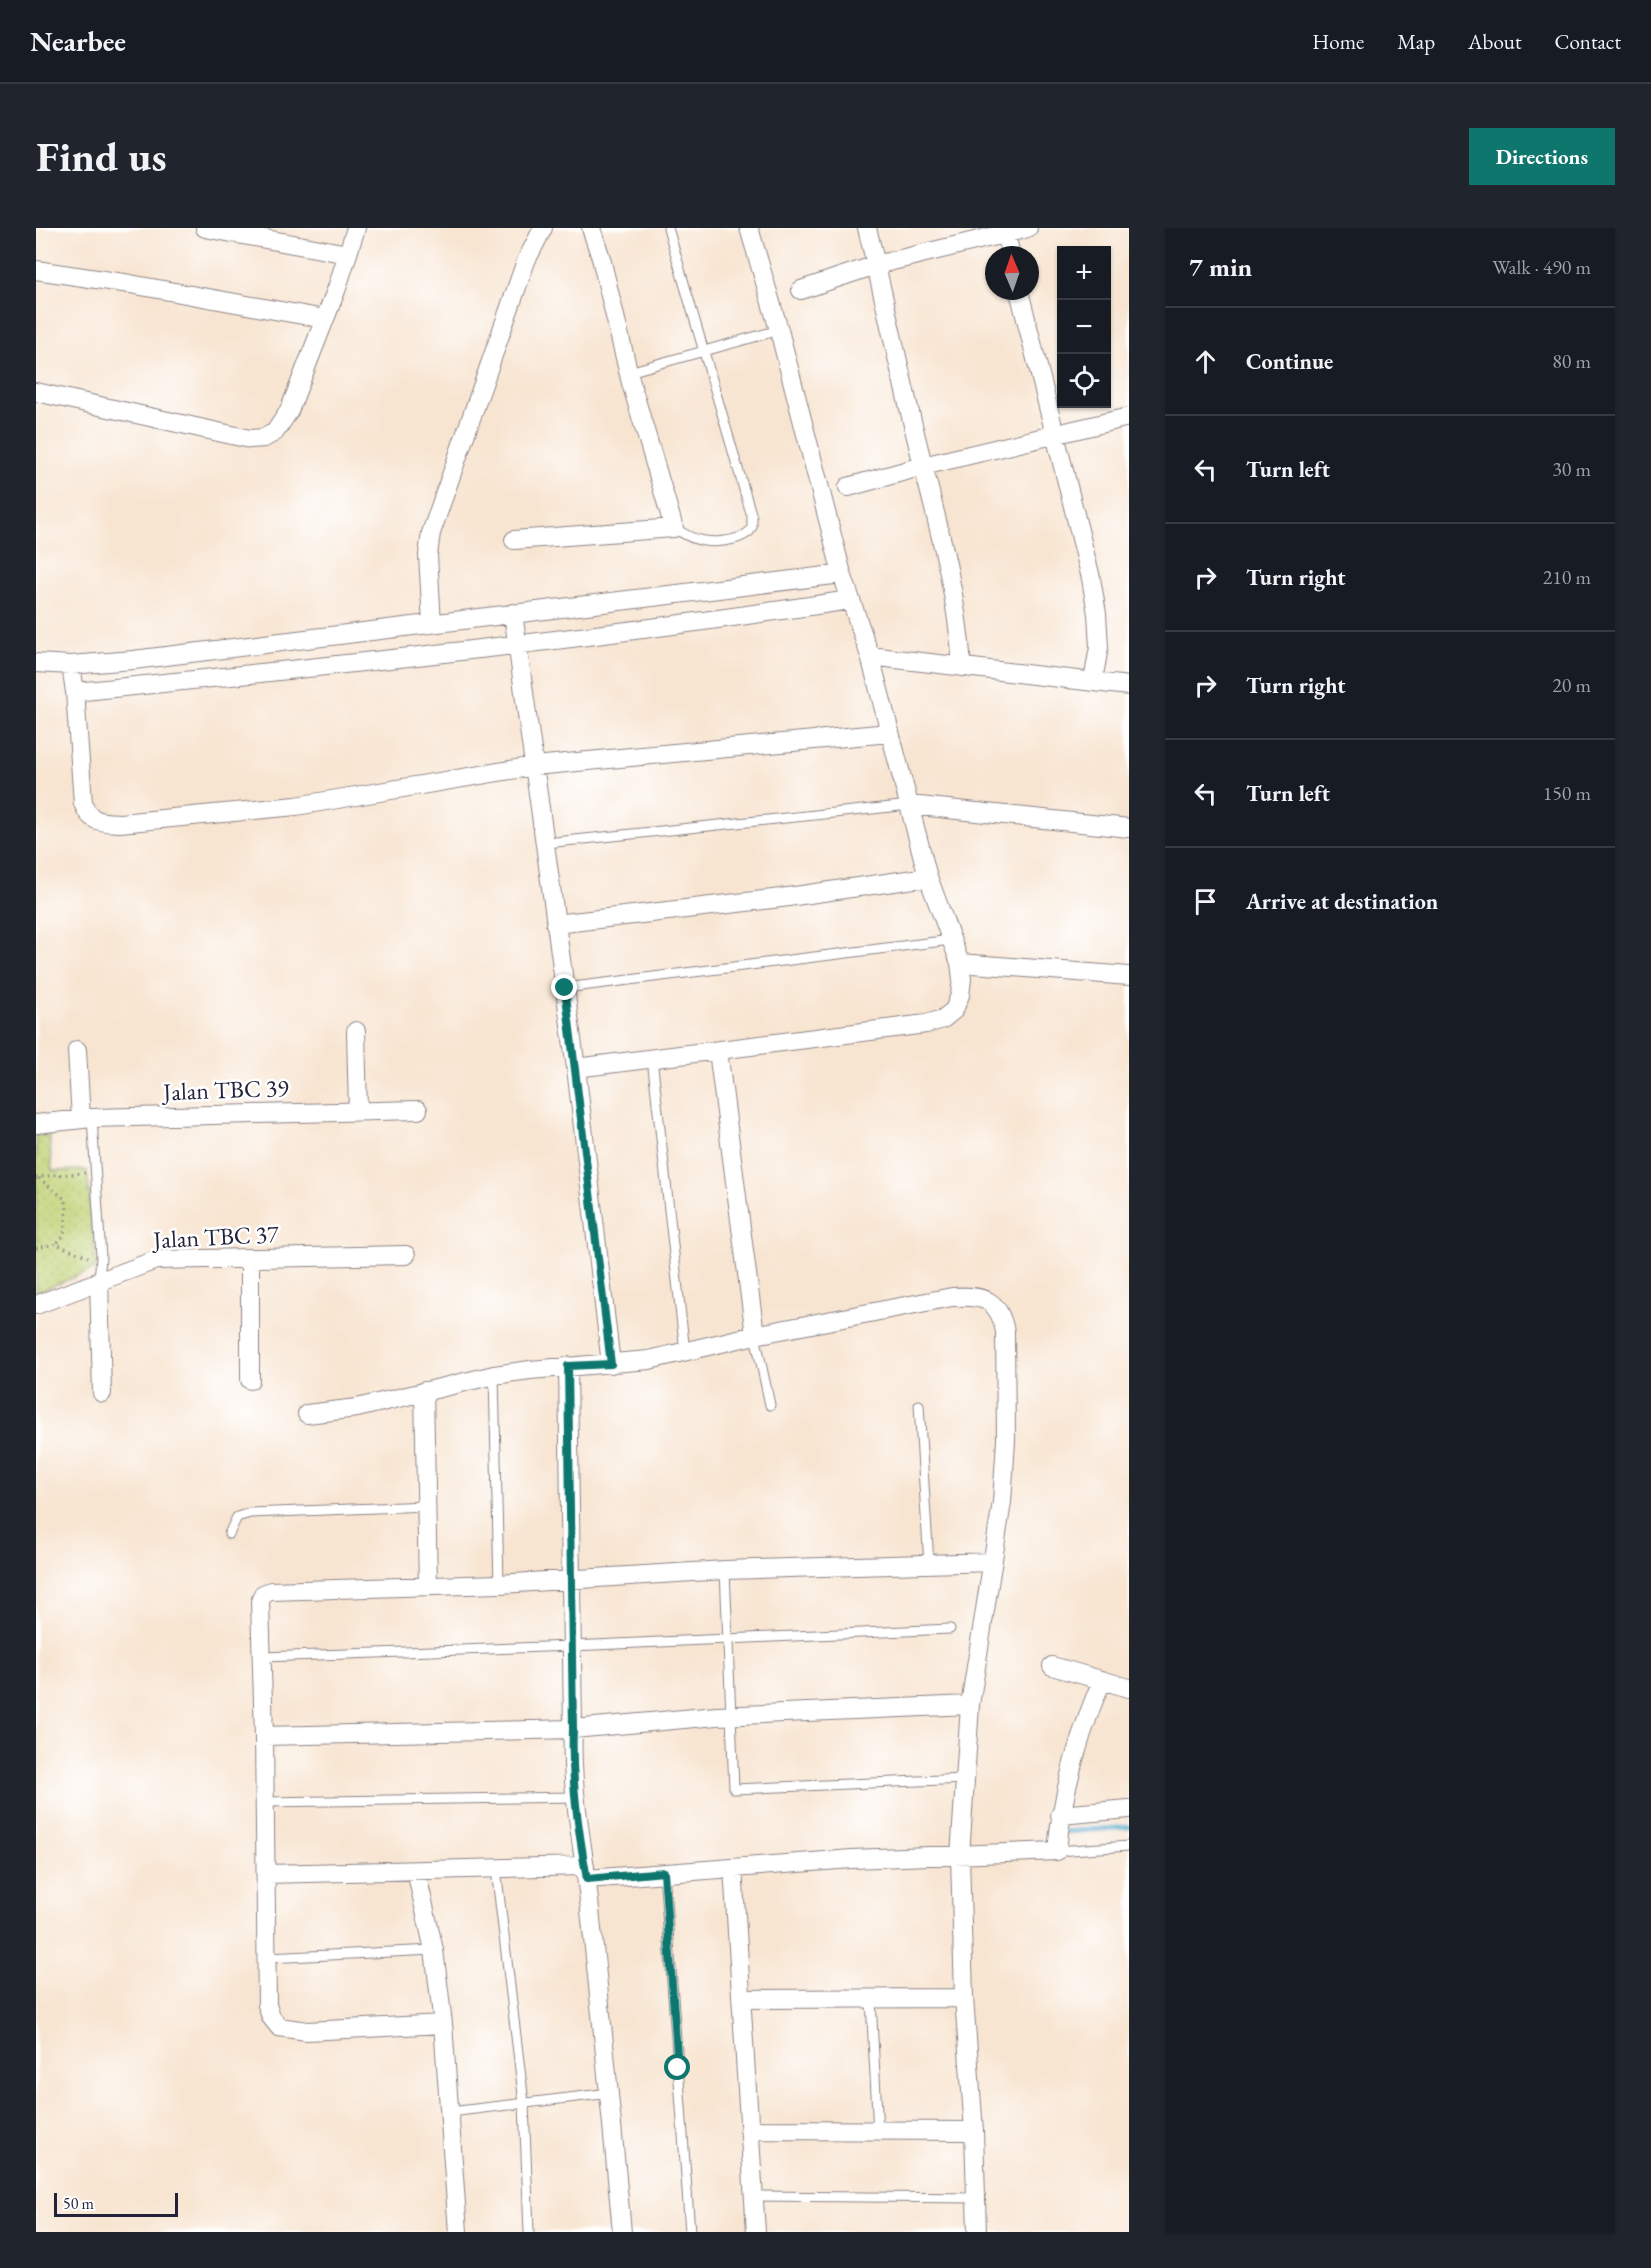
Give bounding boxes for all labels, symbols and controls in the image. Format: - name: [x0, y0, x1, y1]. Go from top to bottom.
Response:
- text: Nearbee: [30, 23, 126, 59]
- text: Home: [1312, 28, 1364, 55]
- text: Map: [1397, 28, 1435, 55]
- text: About: [1468, 28, 1521, 55]
- text: Contact: [1554, 28, 1621, 55]
- button: Directions: [1469, 128, 1615, 185]
- text: Find us: [36, 129, 167, 184]
- north arrow: [985, 246, 1039, 300]
- map controls: [1057, 246, 1111, 408]
- button: +: [1057, 246, 1111, 300]
- text: 7 min: [1189, 250, 1252, 284]
- text: Walk · 490 m: [1492, 254, 1591, 280]
- button: −: [1057, 300, 1111, 354]
- icon: ahead: [1189, 345, 1222, 378]
- text: Continue: [1246, 347, 1333, 376]
- text: 80 m: [1552, 348, 1591, 374]
- button: locate: [1057, 354, 1111, 408]
- icon: left: [1189, 453, 1222, 486]
- text: Turn left: [1246, 455, 1330, 484]
- text: 30 m: [1552, 456, 1591, 482]
- icon: right: [1189, 561, 1222, 594]
- text: Turn right: [1246, 563, 1345, 592]
- text: 210 m: [1543, 564, 1591, 590]
- icon: right: [1189, 669, 1222, 702]
- text: Turn right: [1246, 671, 1345, 700]
- text: 20 m: [1552, 672, 1591, 698]
- icon: left: [1189, 777, 1222, 810]
- text: Turn left: [1246, 779, 1330, 808]
- text: 150 m: [1543, 780, 1591, 806]
- icon: arrive: [1189, 885, 1222, 918]
- text: Arrive at destination: [1246, 887, 1438, 916]
- route end: [551, 974, 577, 1000]
- street label: Jalan TBC 39: [161, 1072, 290, 1107]
- street label: Jalan TBC 37: [150, 1218, 280, 1255]
- route start: [664, 2054, 690, 2080]
- scale bar: [54, 2190, 178, 2218]
- text: 50 m: [63, 2193, 94, 2214]

